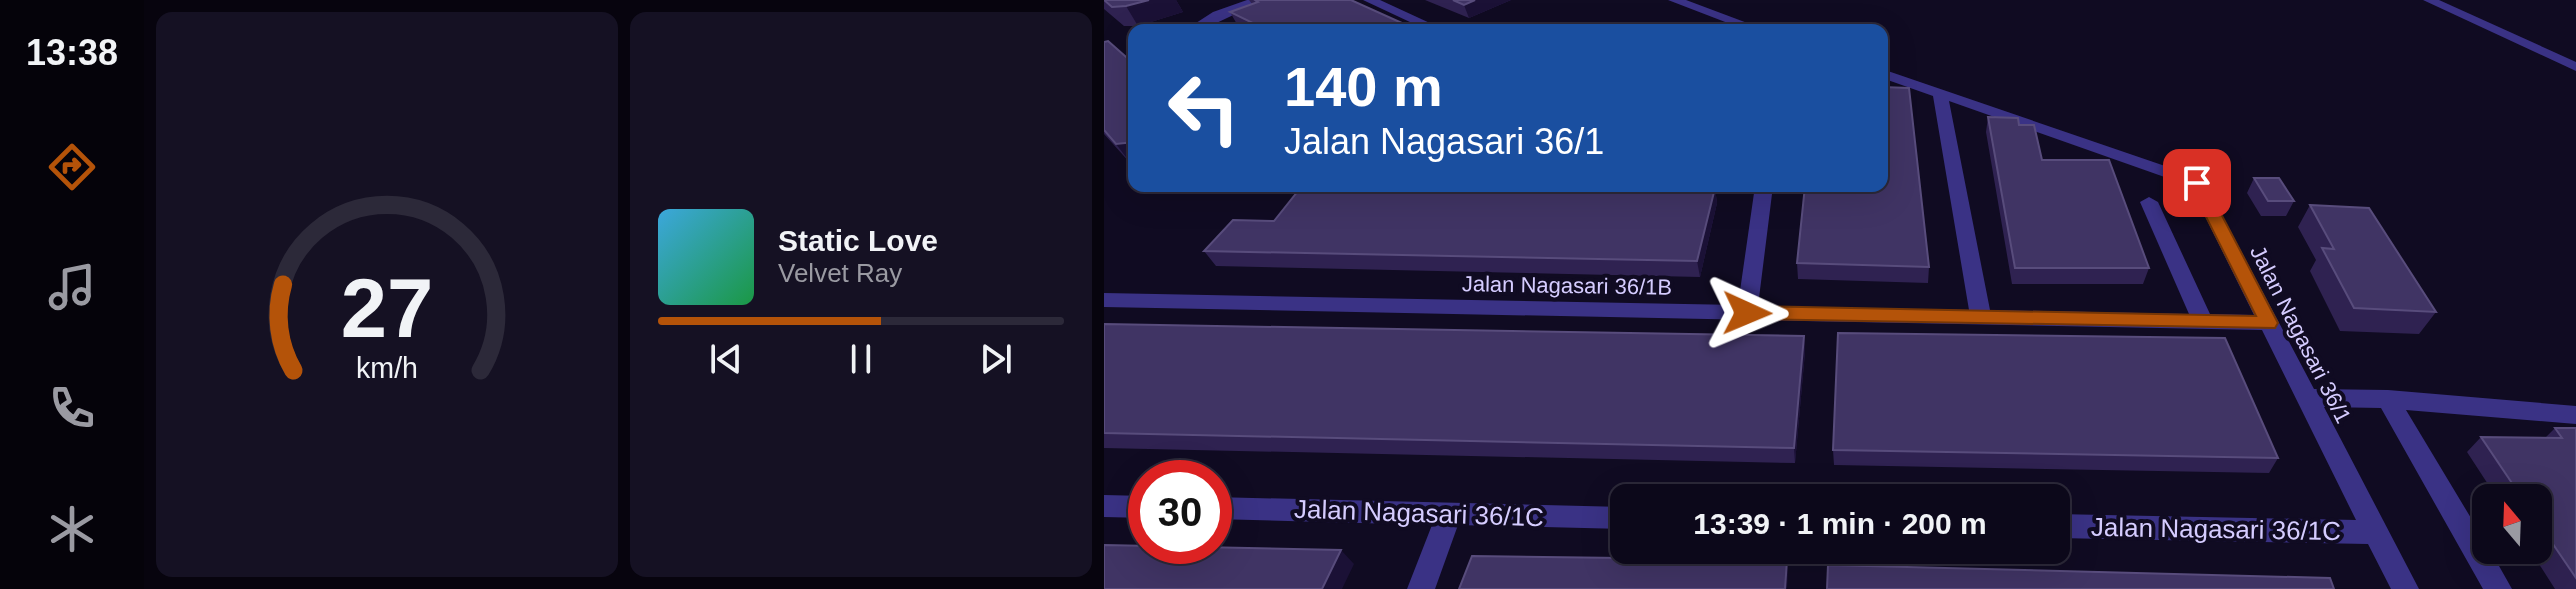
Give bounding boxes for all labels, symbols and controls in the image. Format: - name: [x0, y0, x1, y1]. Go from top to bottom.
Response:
- text: 13:38: [26, 32, 118, 73]
- text: 140 m: [1284, 55, 1443, 118]
- icon: left: [1152, 56, 1256, 160]
- text: Jalan Nagasari 36/1: [1284, 121, 1604, 162]
- icon: directions: [44, 139, 100, 195]
- pin: [2163, 149, 2231, 217]
- icon: arrive: [2175, 161, 2219, 205]
- text: Static Love: [778, 224, 938, 257]
- street label: Jalan Nagasari 36/1: [2245, 241, 2356, 427]
- text: Velvet Ray: [778, 258, 902, 288]
- icon: music: [44, 259, 100, 315]
- text: 27: [341, 261, 433, 354]
- street label: Jalan Nagasari 36/1B: [1462, 271, 1672, 300]
- position arrow: [1705, 271, 1789, 355]
- icon: previous: [704, 337, 748, 381]
- icon: pause: [839, 337, 883, 381]
- icon: next: [974, 337, 1018, 381]
- text: km/h: [356, 352, 418, 384]
- icon: phone: [44, 380, 100, 436]
- speed limit sign: 30: [1128, 460, 1232, 564]
- north arrow: [2472, 484, 2552, 564]
- map controls: [2472, 484, 2552, 564]
- street label: Jalan Nagasari 36/1C: [1294, 494, 1544, 532]
- icon: climate: [44, 501, 100, 557]
- text: 13:39 · 1 min · 200 m: [1693, 507, 1987, 540]
- street label: Jalan Nagasari 36/1C: [2091, 512, 2341, 546]

